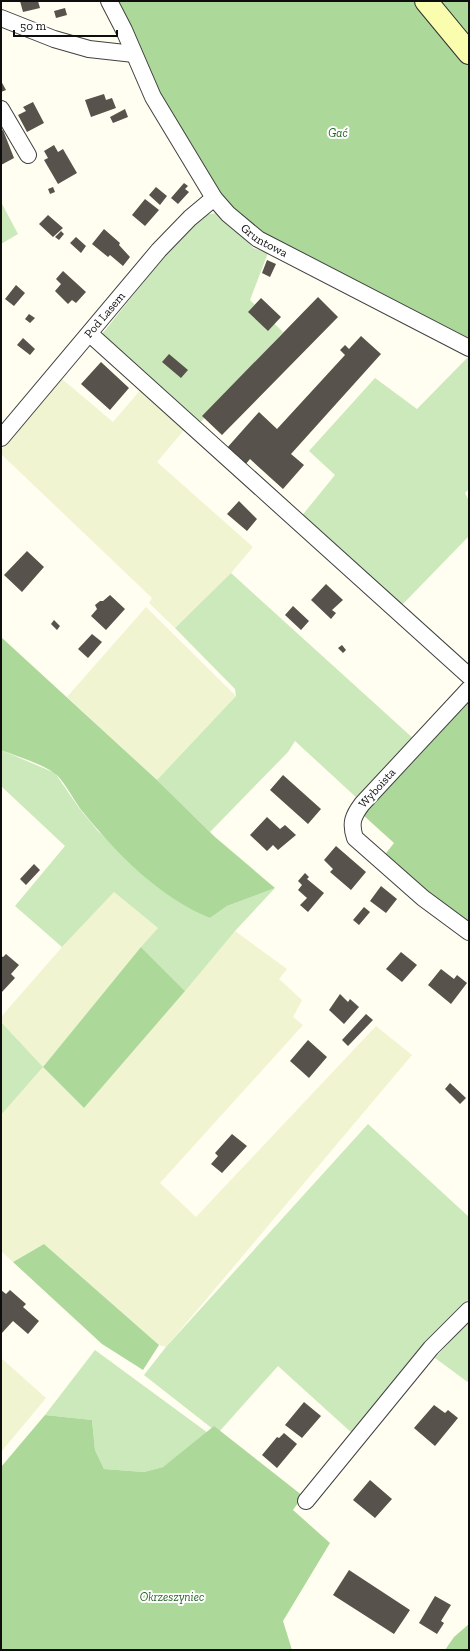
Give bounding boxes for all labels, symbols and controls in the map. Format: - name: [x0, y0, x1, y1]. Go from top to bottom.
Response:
- scale bar: [14, 12, 117, 38]
- text: 50 m: [20, 19, 47, 33]
- park label: Gać: [328, 126, 348, 140]
- street label: Gruntowa: [238, 221, 290, 260]
- street label: Pod Lasem: [81, 288, 128, 341]
- street label: Wyboista: [356, 765, 399, 811]
- park label: Okrzeszyniec: [140, 1590, 204, 1604]

